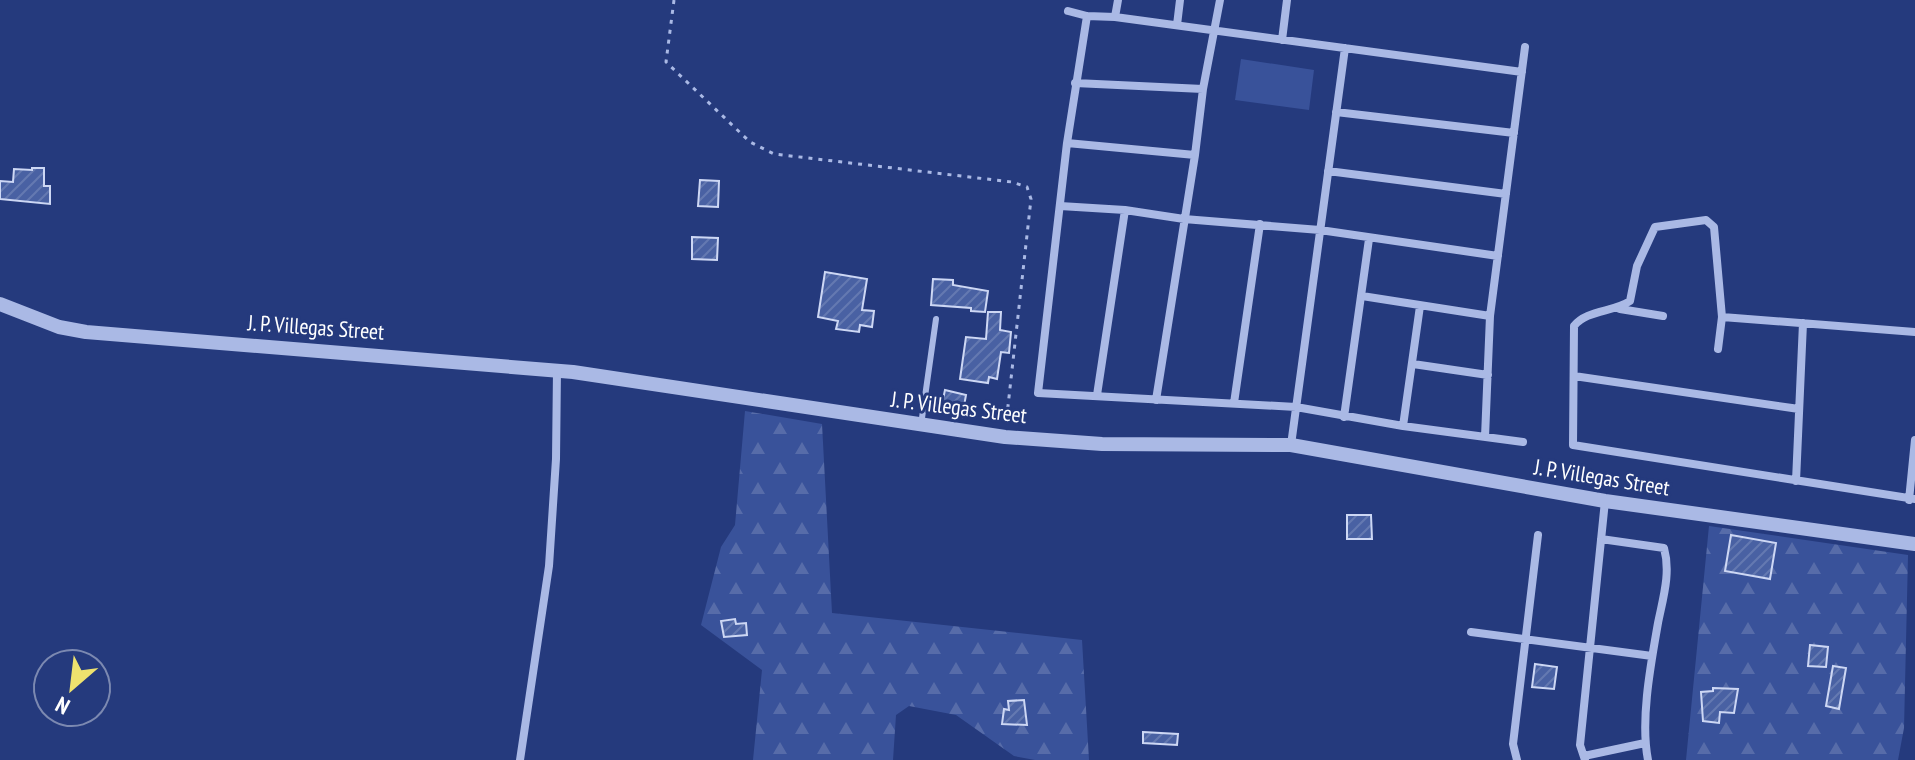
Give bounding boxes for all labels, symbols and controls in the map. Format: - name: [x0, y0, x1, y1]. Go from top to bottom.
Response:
- street label: J. P. Villegas Street: [246, 308, 385, 346]
- street label: J. P. Villegas Street: [888, 385, 1029, 429]
- street label: J. P. Villegas Street: [1531, 452, 1672, 502]
- north arrow: [32, 648, 112, 728]
- text: N: [51, 691, 74, 721]

